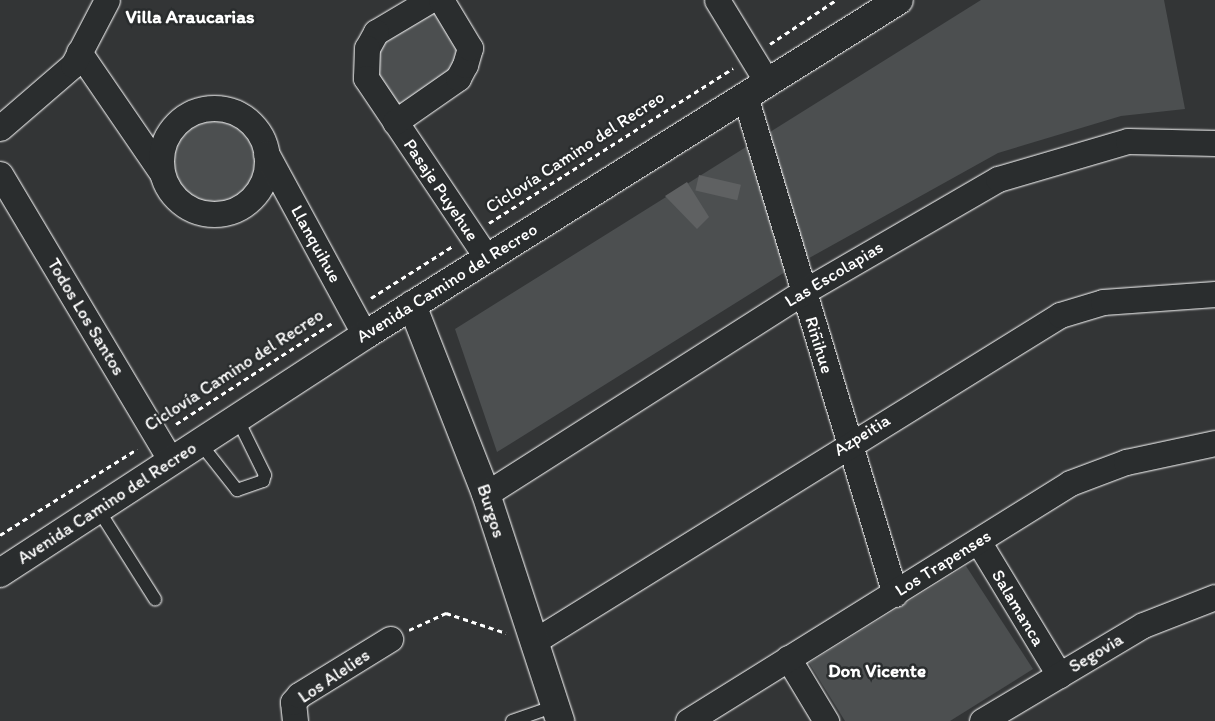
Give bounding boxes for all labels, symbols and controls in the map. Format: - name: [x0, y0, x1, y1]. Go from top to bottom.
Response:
- district label: Villa Araucarias: [125, 6, 255, 28]
- street label: Ciclovía Camino del Recreo: [482, 86, 668, 218]
- street label: Pasaje Puyehue: [399, 135, 483, 245]
- street label: Llanquihue: [286, 202, 346, 286]
- street label: Avenida Camino del Recreo: [353, 218, 541, 348]
- street label: Las Escolapias: [781, 236, 887, 312]
- street label: Todos Los Santos: [43, 255, 129, 379]
- street label: Ciclovía Camino del Recreo: [141, 304, 327, 436]
- street label: Riñihue: [800, 314, 838, 376]
- street label: Azpeitia: [830, 409, 894, 461]
- street label: Avenida Camino del Recreo: [14, 437, 200, 569]
- street label: Burgos: [472, 481, 510, 541]
- street label: Los Trapenses: [891, 525, 995, 601]
- street label: Salamanca: [987, 566, 1049, 650]
- street label: Segovia: [1065, 628, 1127, 678]
- street label: Los Alelies: [294, 644, 374, 708]
- district label: Don Vicente: [828, 660, 926, 682]

